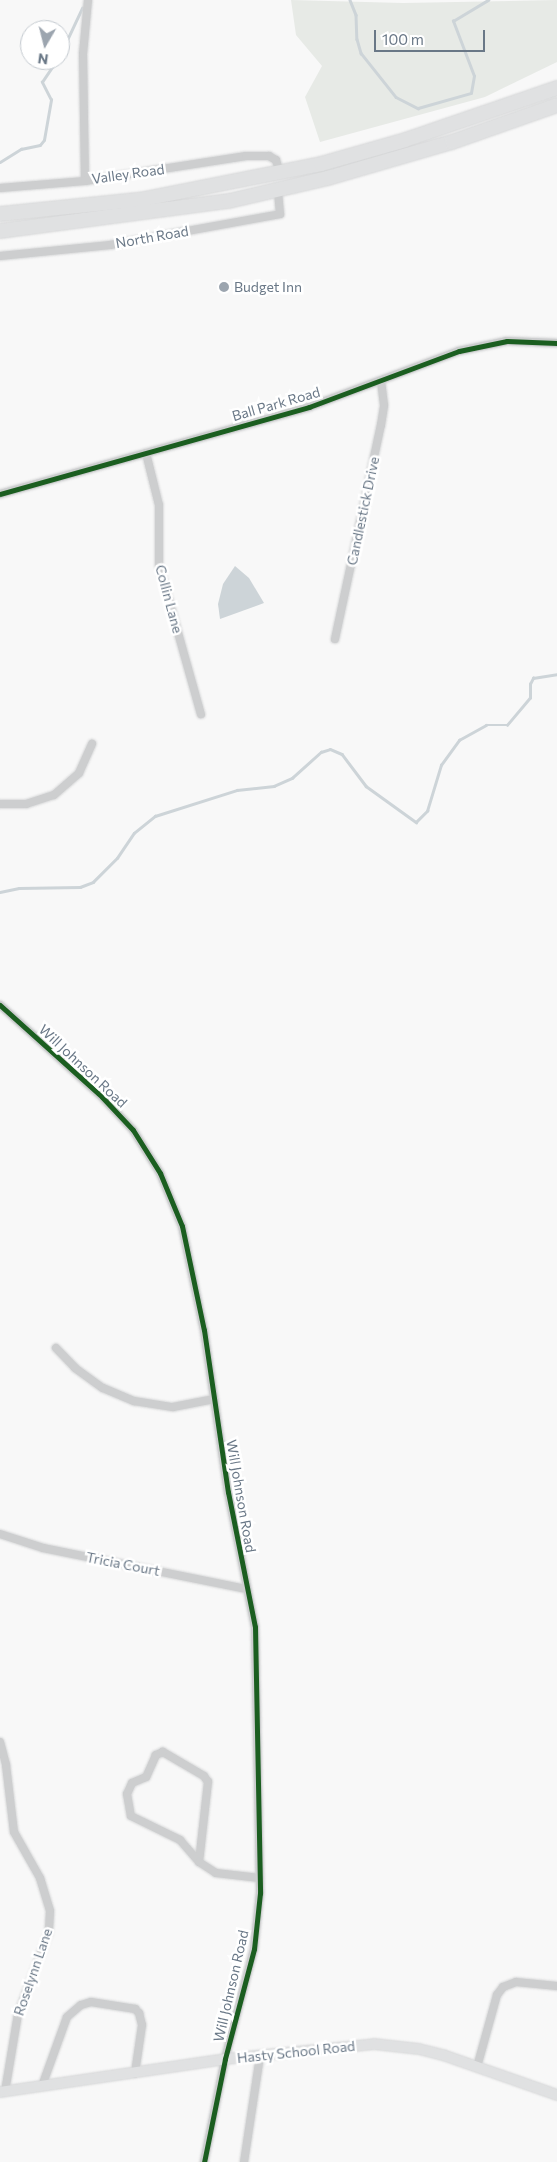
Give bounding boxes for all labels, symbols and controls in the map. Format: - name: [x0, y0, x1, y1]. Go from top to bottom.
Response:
- north arrow: [20, 20, 70, 70]
- scale bar: [377, 20, 488, 52]
- text: 100 m: [382, 30, 424, 48]
- text: N: [37, 50, 49, 69]
- street label: Valley Road: [91, 161, 165, 187]
- street label: North Road: [114, 222, 190, 252]
- place label: Budget Inn: [234, 279, 302, 295]
- marker: Budget Inn: [218, 281, 230, 293]
- street label: Ball Park Road: [230, 383, 322, 425]
- street label: Candlestick Drive: [343, 455, 383, 567]
- street label: Collin Lane: [152, 563, 186, 635]
- street label: Will Johnson Road: [35, 1021, 131, 1111]
- street label: Will Johnson Road: [223, 1438, 259, 1554]
- street label: Tricia Court: [85, 1549, 161, 1579]
- street label: Roselynn Lane: [10, 1926, 56, 2018]
- street label: Will Johnson Road: [210, 1928, 252, 2044]
- street label: Hasty School Road: [236, 2037, 356, 2067]

